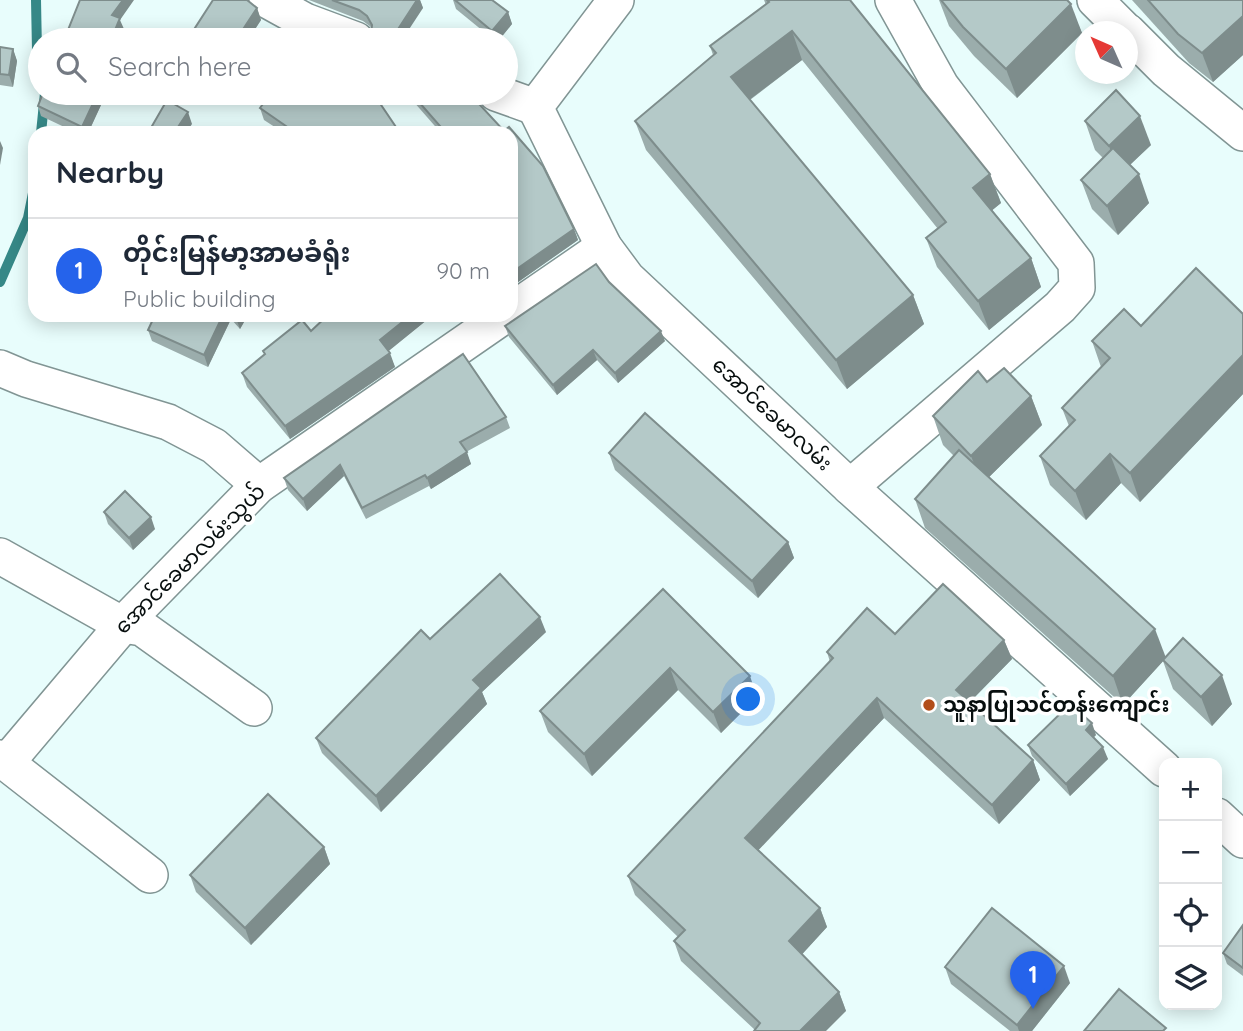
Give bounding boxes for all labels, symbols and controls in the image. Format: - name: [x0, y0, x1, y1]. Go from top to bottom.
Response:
- north arrow: [1075, 21, 1138, 84]
- search box: [28, 28, 518, 105]
- icon: search: [52, 48, 90, 86]
- text: Search here: [108, 50, 252, 83]
- text: Nearby: [56, 153, 164, 191]
- text: တိုင်းမြန်မာ့အာမခံရုံး: [123, 236, 350, 269]
- text: 1: [75, 256, 83, 285]
- text: 90 m: [436, 256, 490, 285]
- text: Public building: [123, 284, 276, 313]
- street label: အောင်ခေမာလမ်း: [707, 350, 839, 476]
- street label: အောင်ခေမာလမ်းသွယ်: [107, 476, 273, 642]
- your location: [731, 682, 765, 716]
- place label: သူနာပြုသင်တန်းကျောင်း: [943, 689, 1169, 723]
- marker: သူနာပြုသင်တန်းကျောင်း: [921, 697, 937, 713]
- map controls: [1159, 758, 1222, 1010]
- button: +: [1159, 758, 1222, 821]
- button: −: [1159, 821, 1222, 884]
- button: locate: [1159, 884, 1222, 947]
- button: layers: [1159, 947, 1222, 1010]
- pin: 1: [1010, 951, 1056, 1009]

